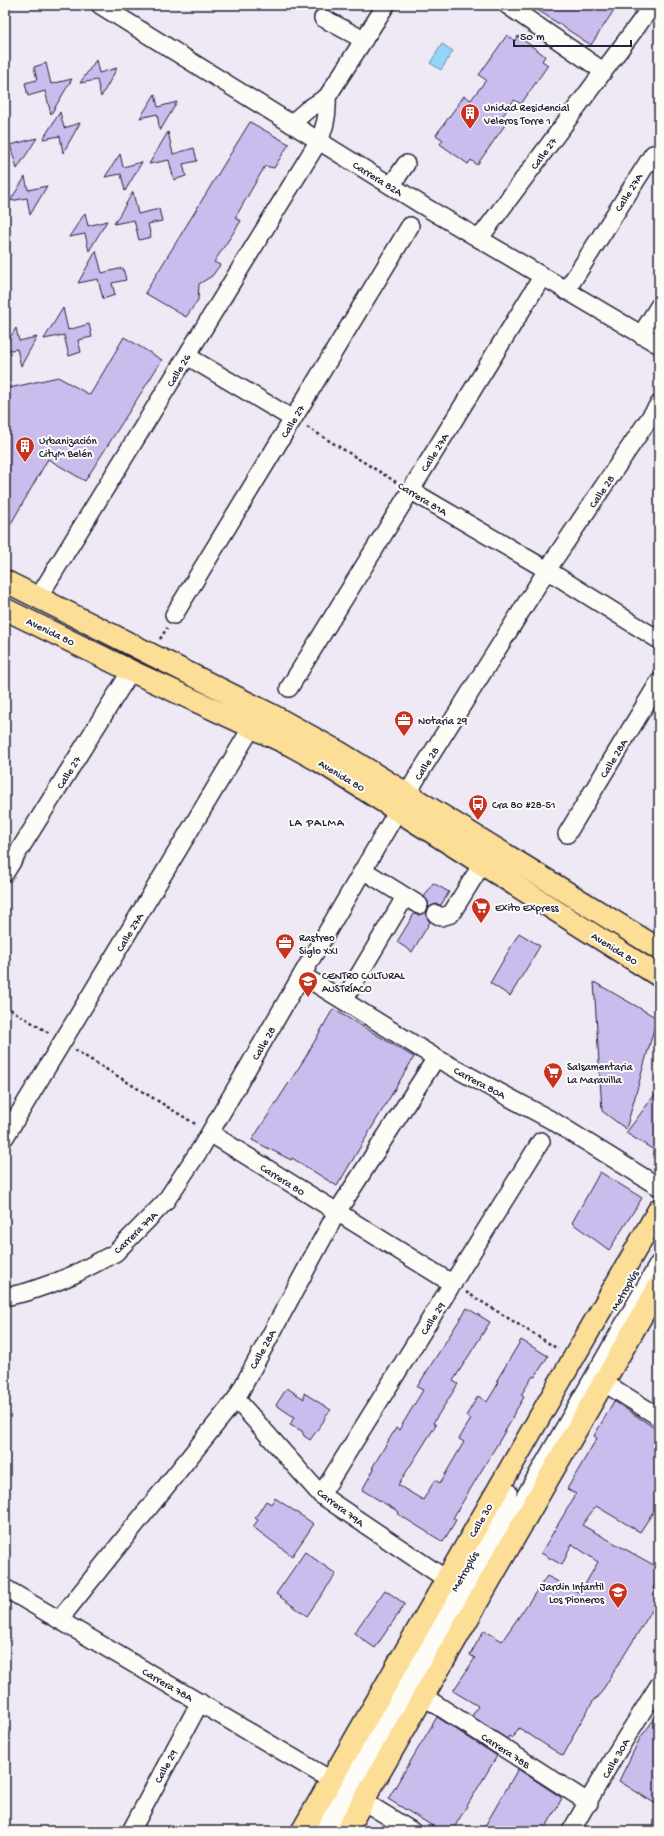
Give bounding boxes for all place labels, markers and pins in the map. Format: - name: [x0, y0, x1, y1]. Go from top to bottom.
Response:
- building icon: Unidad Residencial Veleros Torre 1: [459, 102, 481, 130]
- place label: Unidad Residencial Veleros Torre 1: [483, 103, 570, 128]
- building icon: Urbanización CityM Belén: [14, 435, 36, 463]
- place label: Urbanización CityM Belén: [39, 436, 98, 461]
- office icon: Notaria 29: [393, 709, 415, 737]
- place label: Notaria 29: [418, 716, 468, 728]
- bus stop icon: Cra 80 #28-51: [467, 793, 489, 821]
- place label: Cra 80 #28-51: [492, 800, 556, 812]
- supermarket icon: Exito Express: [470, 896, 492, 924]
- place label: Exito Express: [495, 903, 560, 915]
- office icon: Rastreo Siglo XXI: [274, 932, 296, 960]
- place label: Rastreo Siglo XXI: [299, 933, 338, 958]
- school or university icon: CENTRO CULTURAL AUSTRÍACO: [297, 970, 319, 998]
- place label: CENTRO CULTURAL AUSTRÍACO: [322, 971, 405, 996]
- supermarket icon: Salsamentaria La Maravilla: [542, 1061, 564, 1089]
- place label: Salsamentaria La Maravilla: [567, 1062, 633, 1087]
- place label: Jardin Infantil Los Pioneros: [540, 1581, 605, 1607]
- school or university icon: Jardin Infantil Los Pioneros: [607, 1581, 629, 1609]

